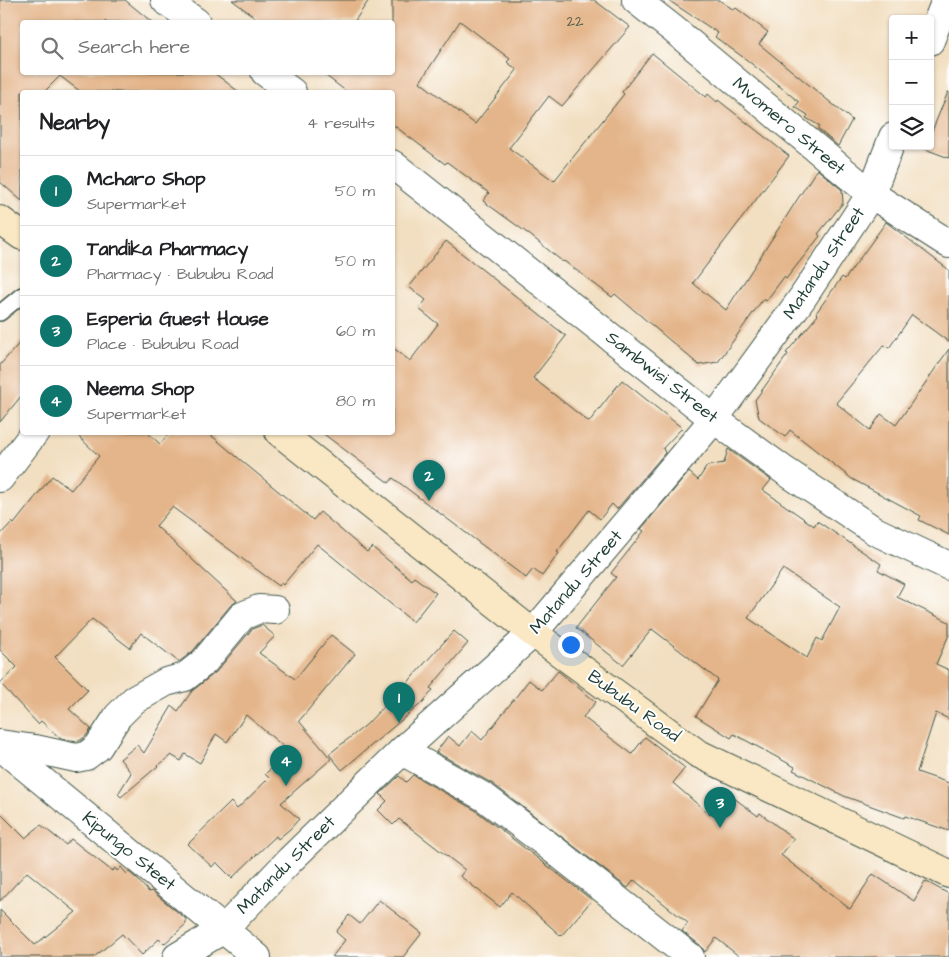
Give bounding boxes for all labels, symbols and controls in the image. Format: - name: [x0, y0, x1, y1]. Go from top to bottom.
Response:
- house number: 22: [566, 11, 584, 32]
- map controls: [889, 15, 934, 150]
- button: +: [889, 15, 934, 60]
- search box: [20, 20, 395, 75]
- icon: search: [38, 34, 66, 62]
- text: Search here: [78, 34, 190, 61]
- button: −: [889, 60, 934, 105]
- street label: Mvomero Street: [727, 71, 852, 181]
- button: layers: [889, 105, 934, 150]
- text: Nearby: [40, 108, 110, 137]
- text: 4 results: [307, 112, 375, 134]
- text: Mcharo Shop: [87, 166, 205, 193]
- text: 1: [55, 180, 57, 202]
- text: 50 m: [335, 180, 375, 202]
- text: Supermarket: [87, 193, 186, 215]
- street label: Matandu Street: [777, 201, 871, 324]
- text: Tandika Pharmacy: [87, 236, 248, 263]
- text: 2: [51, 250, 61, 272]
- text: 50 m: [335, 250, 375, 272]
- text: Pharmacy · Bububu Road: [87, 263, 274, 285]
- text: Esperia Guest House: [87, 306, 269, 333]
- text: 3: [52, 320, 60, 342]
- text: 60 m: [336, 320, 375, 342]
- street label: Sambwisi Street: [600, 325, 724, 429]
- text: Place · Bububu Road: [87, 333, 239, 355]
- text: Neema Shop: [87, 376, 194, 403]
- text: 4: [51, 390, 61, 412]
- text: 80 m: [336, 390, 375, 412]
- text: Supermarket: [87, 403, 186, 425]
- pin: 2: [413, 460, 445, 501]
- street label: Matandu Street: [524, 524, 629, 639]
- your location: [558, 632, 584, 658]
- street label: Bububu Road: [583, 664, 685, 748]
- pin: 1: [383, 682, 415, 723]
- pin: 4: [270, 745, 302, 786]
- pin: 3: [704, 787, 736, 828]
- street label: Kipungo Steet: [76, 805, 182, 898]
- street label: Matandu Street: [231, 809, 342, 920]

